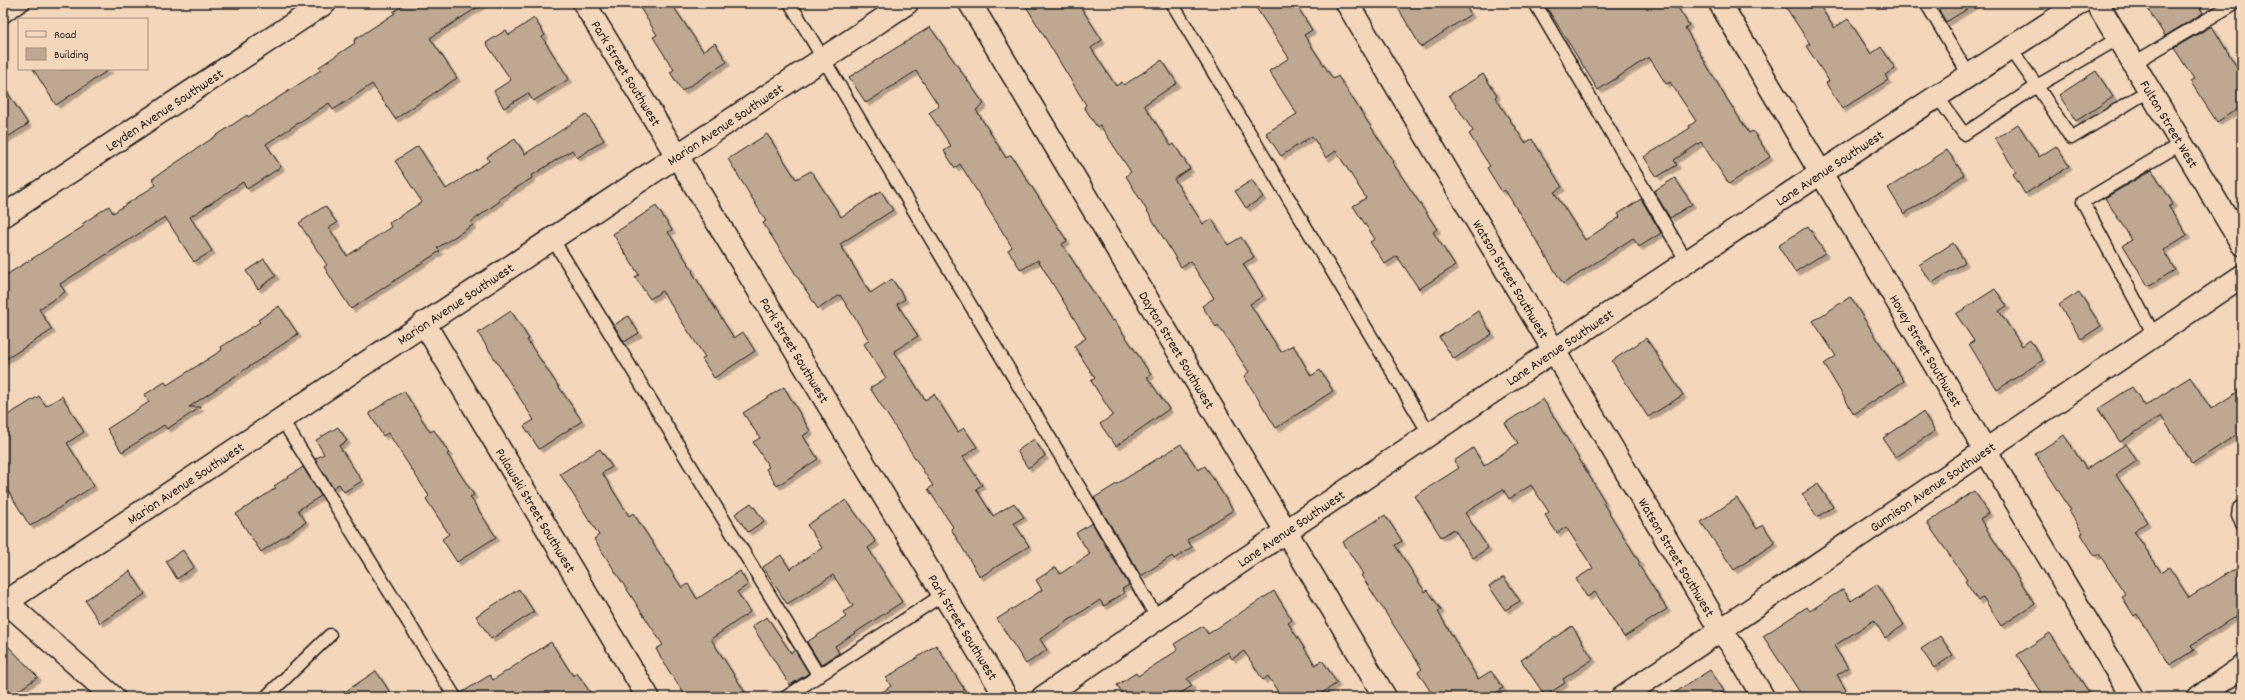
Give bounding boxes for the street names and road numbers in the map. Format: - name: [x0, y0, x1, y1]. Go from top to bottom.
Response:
- street label: Park Street Southwest: [585, 17, 665, 131]
- street label: Leyden Avenue Southwest: [102, 65, 228, 158]
- street label: Fulton Street West: [2134, 77, 2202, 173]
- street label: Marion Avenue Southwest: [664, 80, 788, 172]
- street label: Lane Avenue Southwest: [1772, 126, 1888, 212]
- street label: Watson Street Southwest: [1466, 217, 1553, 343]
- street label: Marion Avenue Southwest: [394, 259, 519, 351]
- street label: Dayton Street Southwest: [1133, 288, 1219, 413]
- street label: Hovey Street Southwest: [1883, 291, 1966, 412]
- street label: Park Street Southwest: [753, 294, 833, 408]
- street label: Lane Avenue Southwest: [1503, 305, 1619, 392]
- street label: Marion Avenue Southwest: [124, 438, 249, 531]
- street label: Gunnison Avenue Southwest: [1866, 438, 2000, 538]
- street label: Pulawski Street Southwest: [489, 445, 579, 577]
- street label: Lane Avenue Southwest: [1234, 486, 1350, 573]
- street label: Watson Street Southwest: [1632, 495, 1719, 621]
- street label: Park Street Southwest: [922, 571, 1001, 685]

